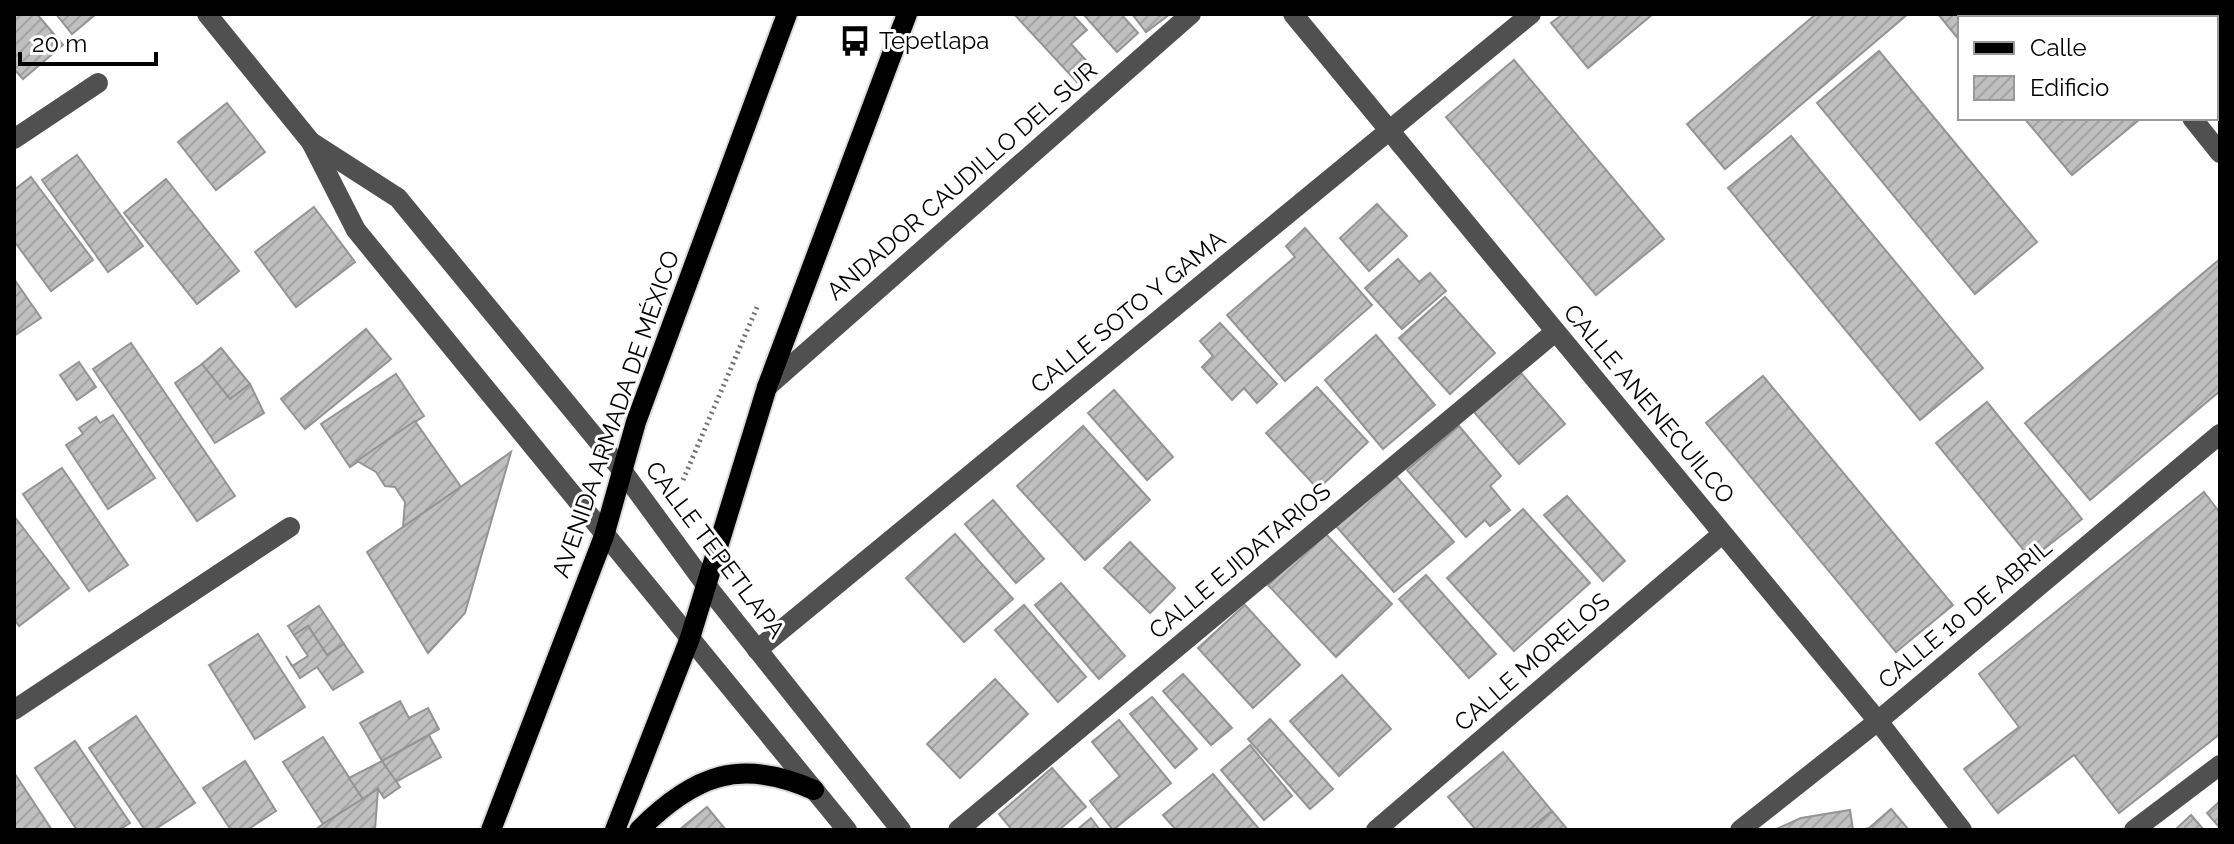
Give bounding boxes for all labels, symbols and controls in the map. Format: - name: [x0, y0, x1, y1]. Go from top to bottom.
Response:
- scale bar: [20, 16, 156, 66]
- legend: [1958, 16, 2218, 120]
- bus stop icon: Tepetlapa: [838, 24, 872, 58]
- place label: Tepetlapa: [879, 26, 989, 55]
- text: 20 m: [32, 29, 87, 58]
- text: Calle: [2030, 33, 2087, 62]
- street label: ANDADOR CAUDILLO DEL SUR: [821, 55, 1103, 306]
- text: Edificio: [2030, 73, 2109, 102]
- street label: CALLE SOTO Y GAMA: [1025, 224, 1231, 399]
- street label: AVENIDA ARMADA DE MÉXICO: [546, 247, 685, 581]
- street label: CALLE ANENECUILCO: [1558, 298, 1741, 509]
- street label: CALLE TEPETLAPA: [639, 455, 791, 644]
- street label: CALLE EJIDATARIOS: [1143, 476, 1336, 645]
- street label: CALLE 10 DE ABRIL: [1872, 533, 2057, 695]
- street label: CALLE MORELOS: [1448, 586, 1615, 737]

